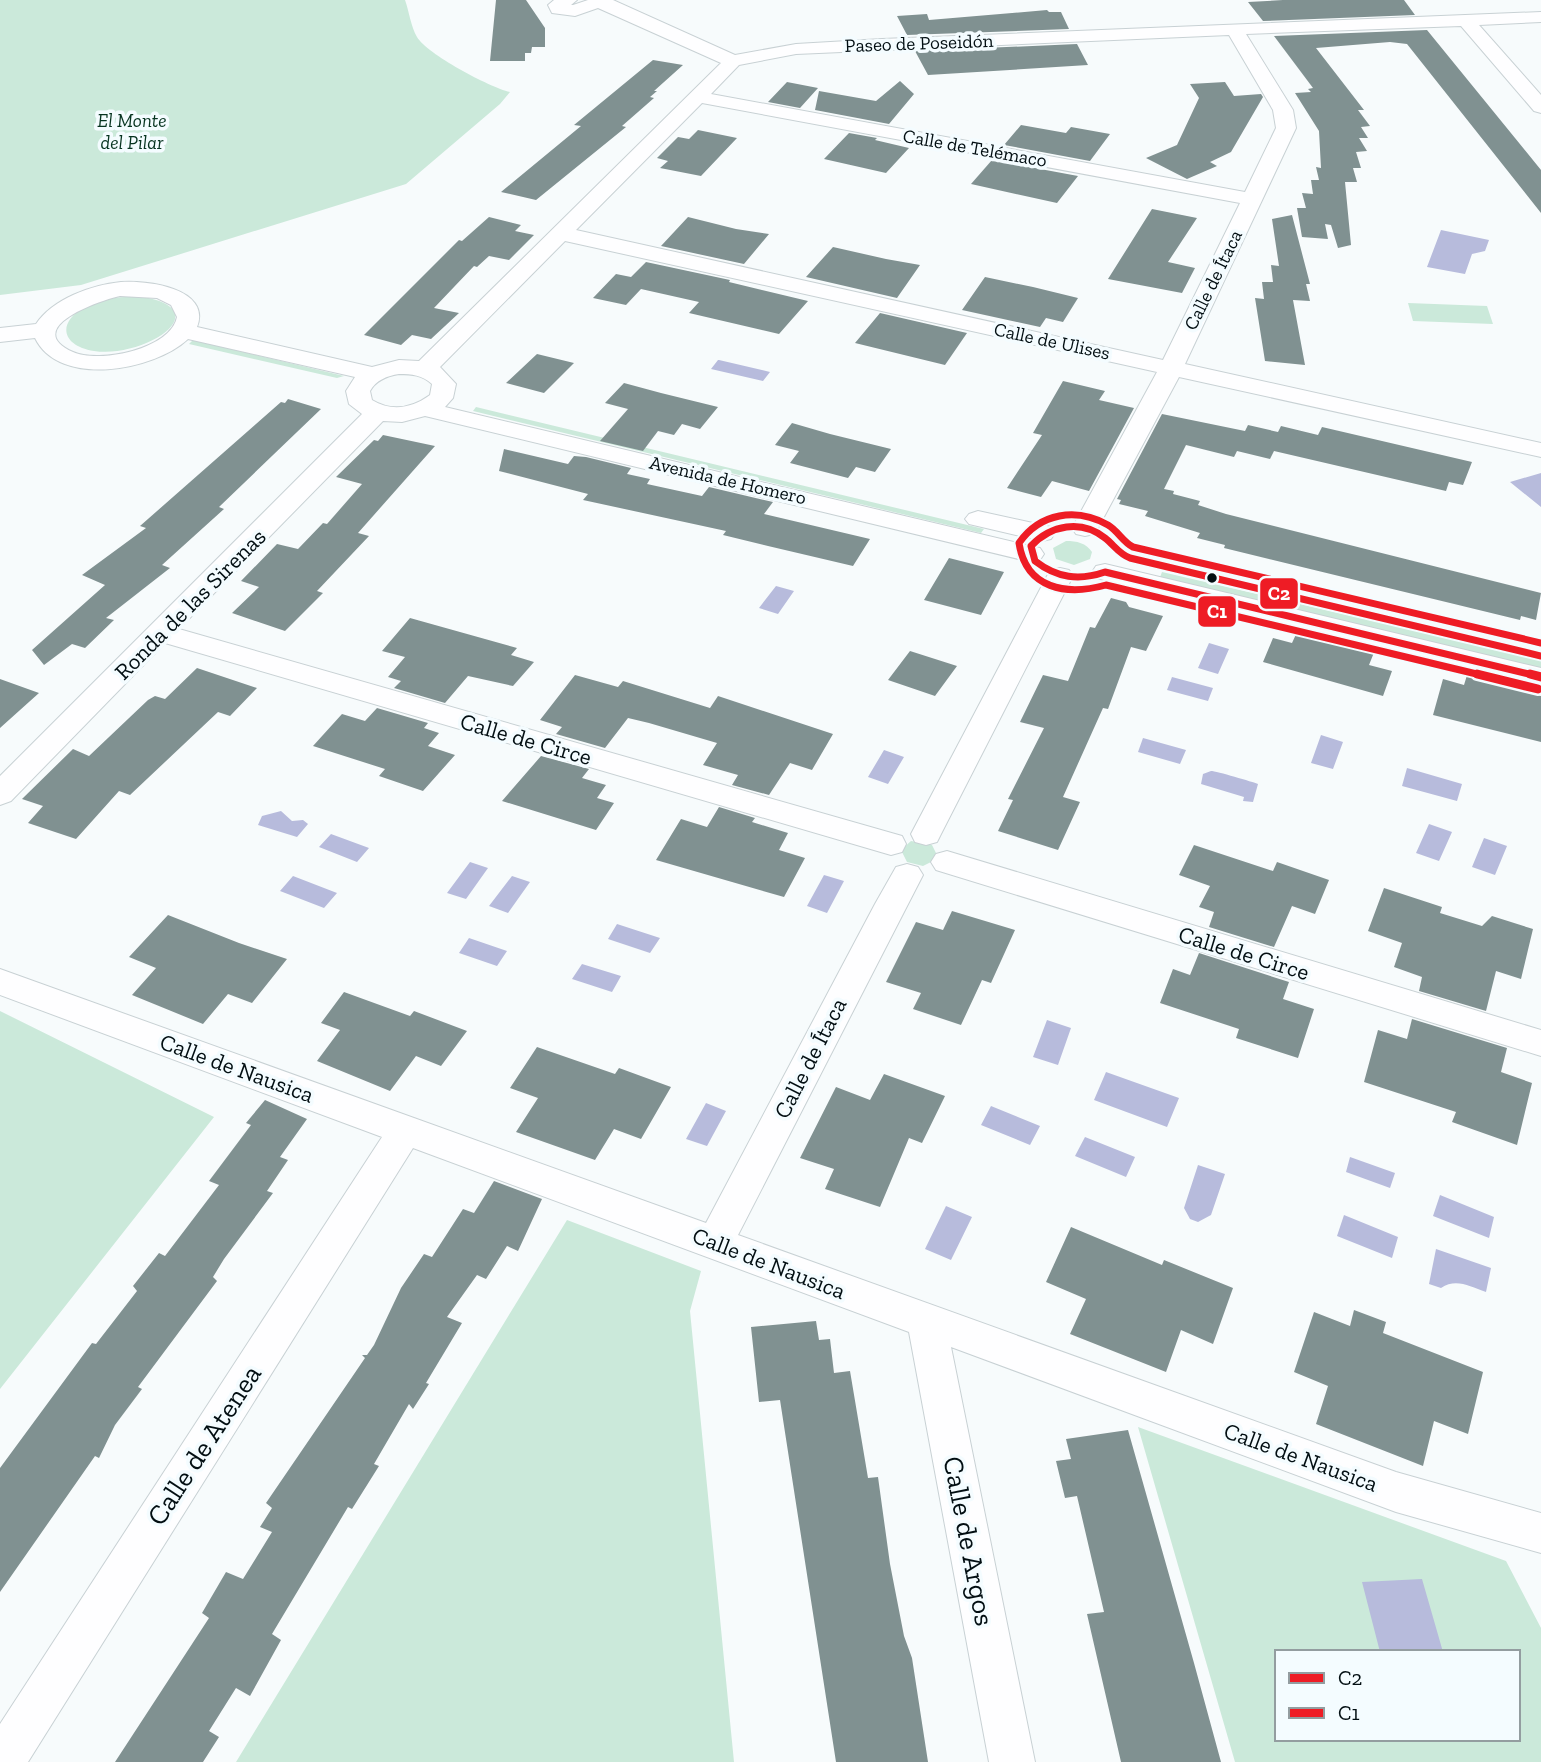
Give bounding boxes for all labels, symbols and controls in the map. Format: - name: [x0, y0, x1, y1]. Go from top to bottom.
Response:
- street label: Paseo de Poseidón: [844, 29, 994, 57]
- park label: El Monte del Pilar: [97, 109, 167, 154]
- street label: Calle de Telémaco: [901, 124, 1049, 172]
- street label: Calle de Ítaca: [1179, 226, 1247, 334]
- street label: Calle de Ulises: [992, 317, 1112, 365]
- street label: Avenida de Homero: [647, 451, 809, 509]
- street label: Ronda de las Sirenas: [108, 522, 272, 686]
- unlabelled marker: [1205, 571, 1219, 585]
- line badge: C2: [1259, 577, 1299, 610]
- text: C2: [1268, 582, 1290, 605]
- line badge: C1: [1197, 595, 1237, 628]
- text: C1: [1207, 600, 1227, 623]
- street label: Calle de Circe: [457, 707, 595, 771]
- street label: Calle de Circe: [1175, 920, 1313, 986]
- street label: Calle de Ítaca: [768, 993, 852, 1123]
- street label: Calle de Nausica: [156, 1027, 318, 1109]
- street label: Calle de Nausica: [689, 1221, 849, 1305]
- street label: Calle de Atenea: [140, 1358, 268, 1531]
- street label: Calle de Nausica: [1220, 1416, 1382, 1498]
- street label: Calle de Argos: [936, 1453, 1002, 1629]
- legend: [1275, 1650, 1520, 1741]
- text: C2: [1338, 1665, 1362, 1690]
- text: C1: [1338, 1700, 1360, 1725]

